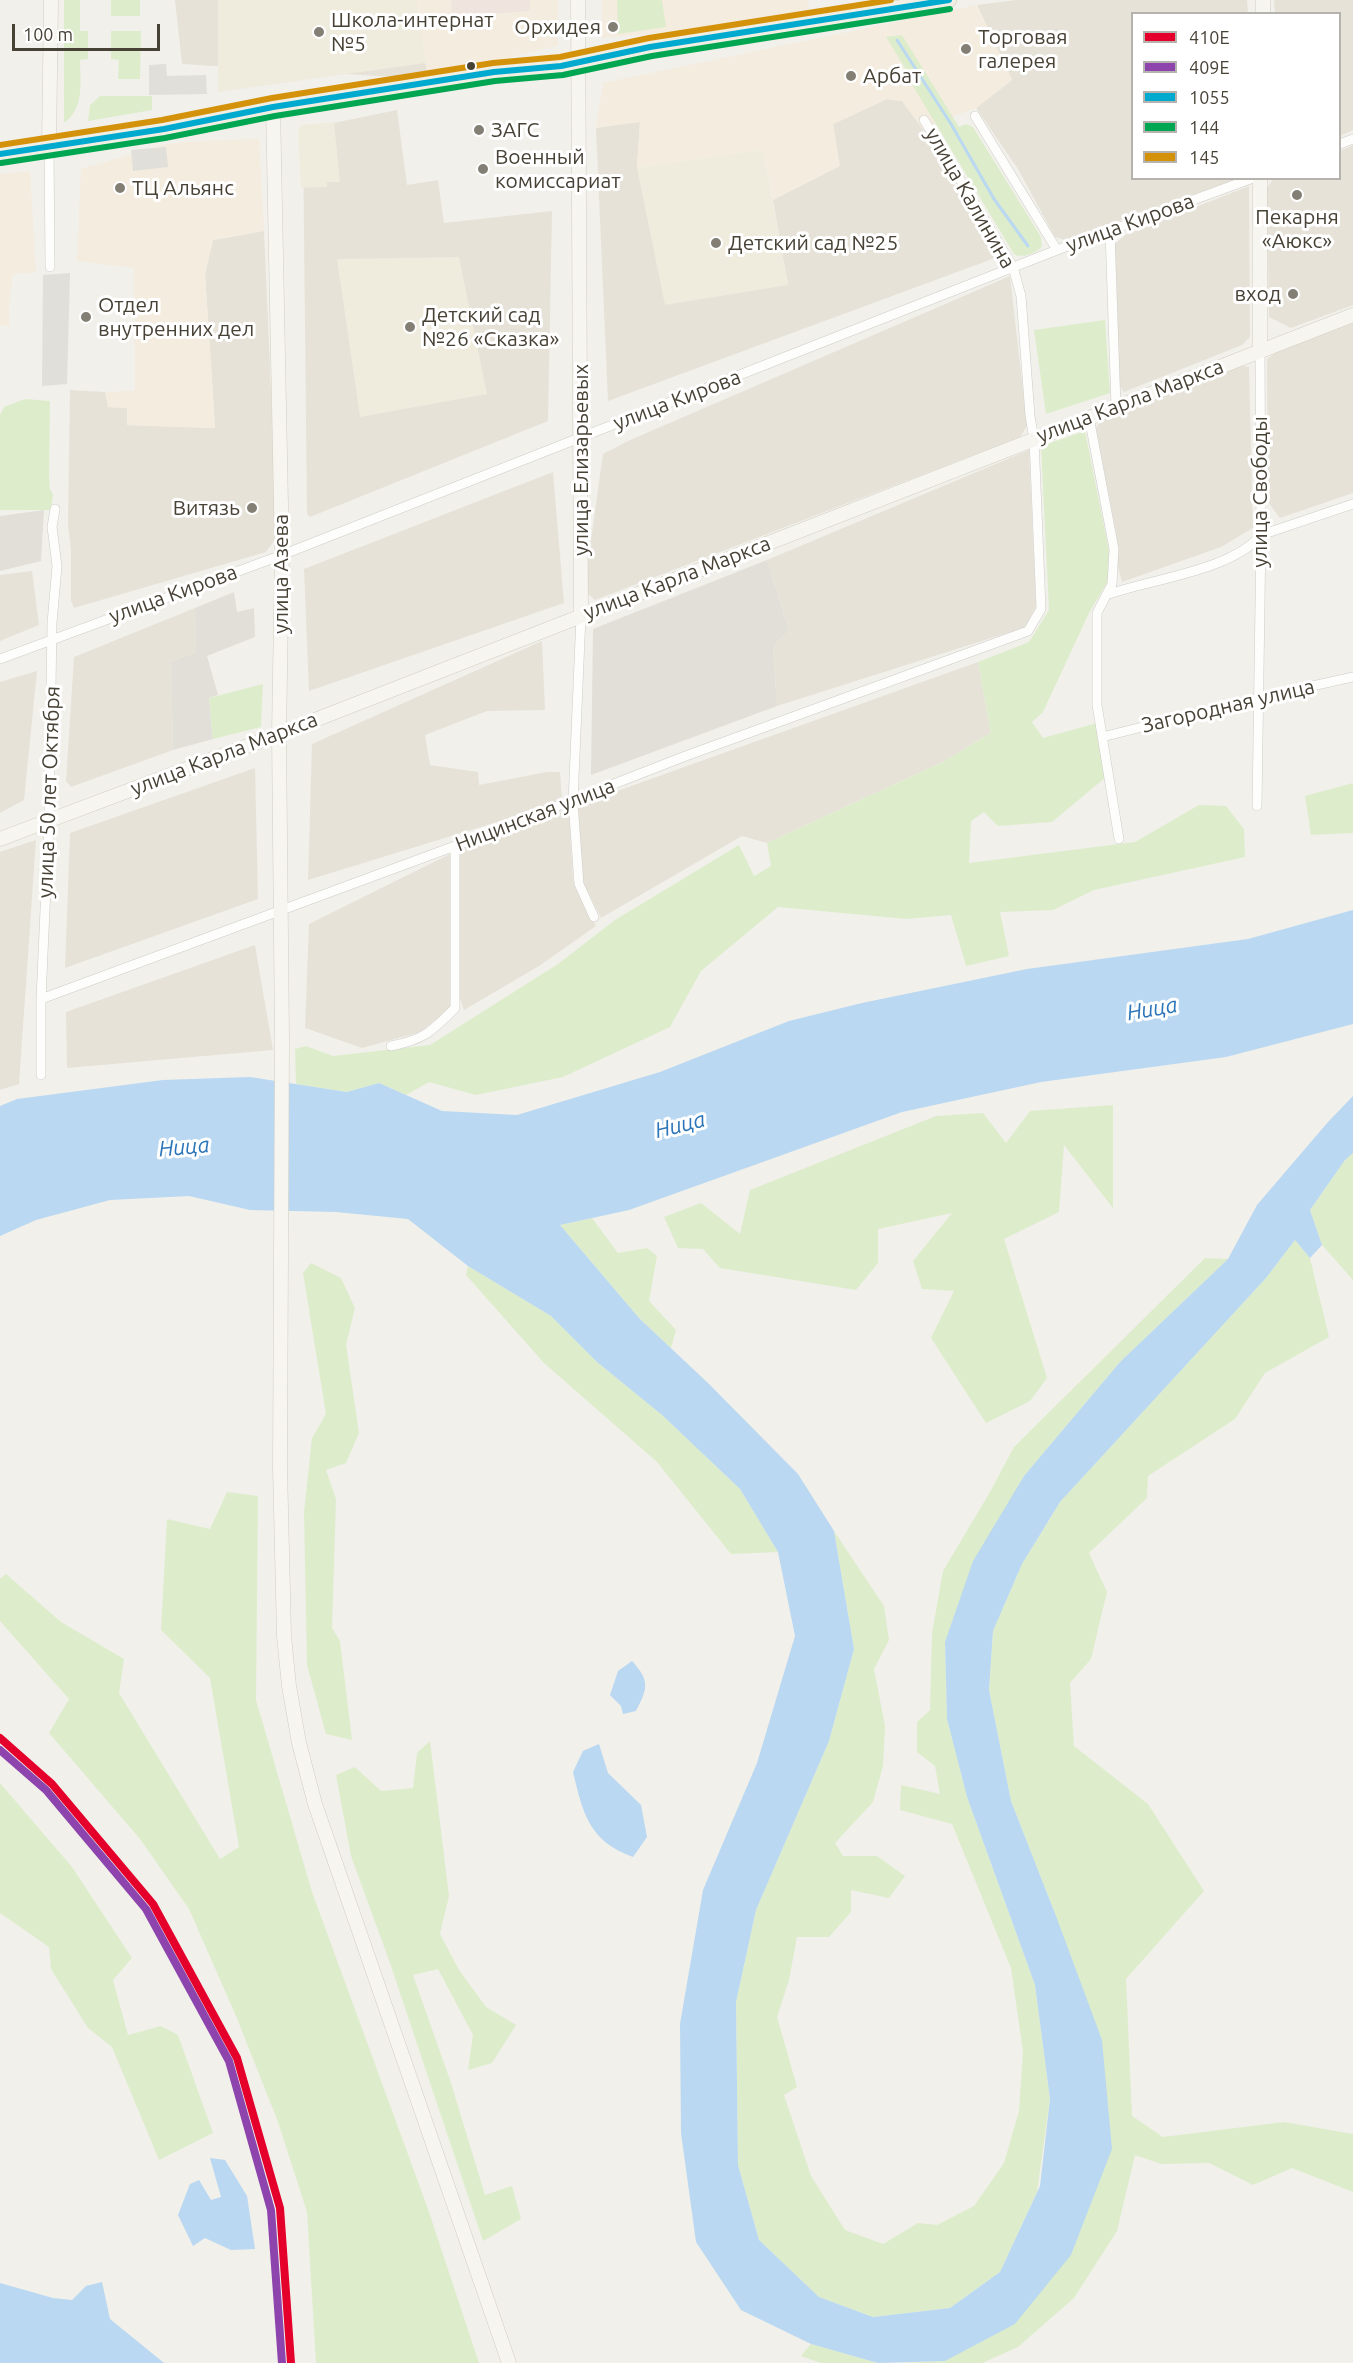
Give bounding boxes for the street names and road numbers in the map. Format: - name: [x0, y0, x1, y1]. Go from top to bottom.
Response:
- street label: улица Калинина: [920, 123, 1020, 273]
- street label: улица Кирова: [1063, 188, 1197, 258]
- street label: улица Карла Маркса: [1033, 354, 1227, 448]
- street label: улица Елизарьевых: [568, 364, 594, 556]
- street label: улица Кирова: [610, 364, 744, 436]
- street label: улица Свободы: [1247, 416, 1273, 568]
- street label: улица Азева: [268, 514, 294, 634]
- street label: улица Карла Маркса: [580, 531, 774, 625]
- street label: улица Кирова: [106, 559, 240, 629]
- street label: Загородная улица: [1139, 674, 1317, 738]
- street label: улица 50 лет Октября: [33, 685, 65, 899]
- street label: улица Карла Маркса: [127, 707, 321, 801]
- street label: Ницинская улица: [452, 773, 618, 857]

